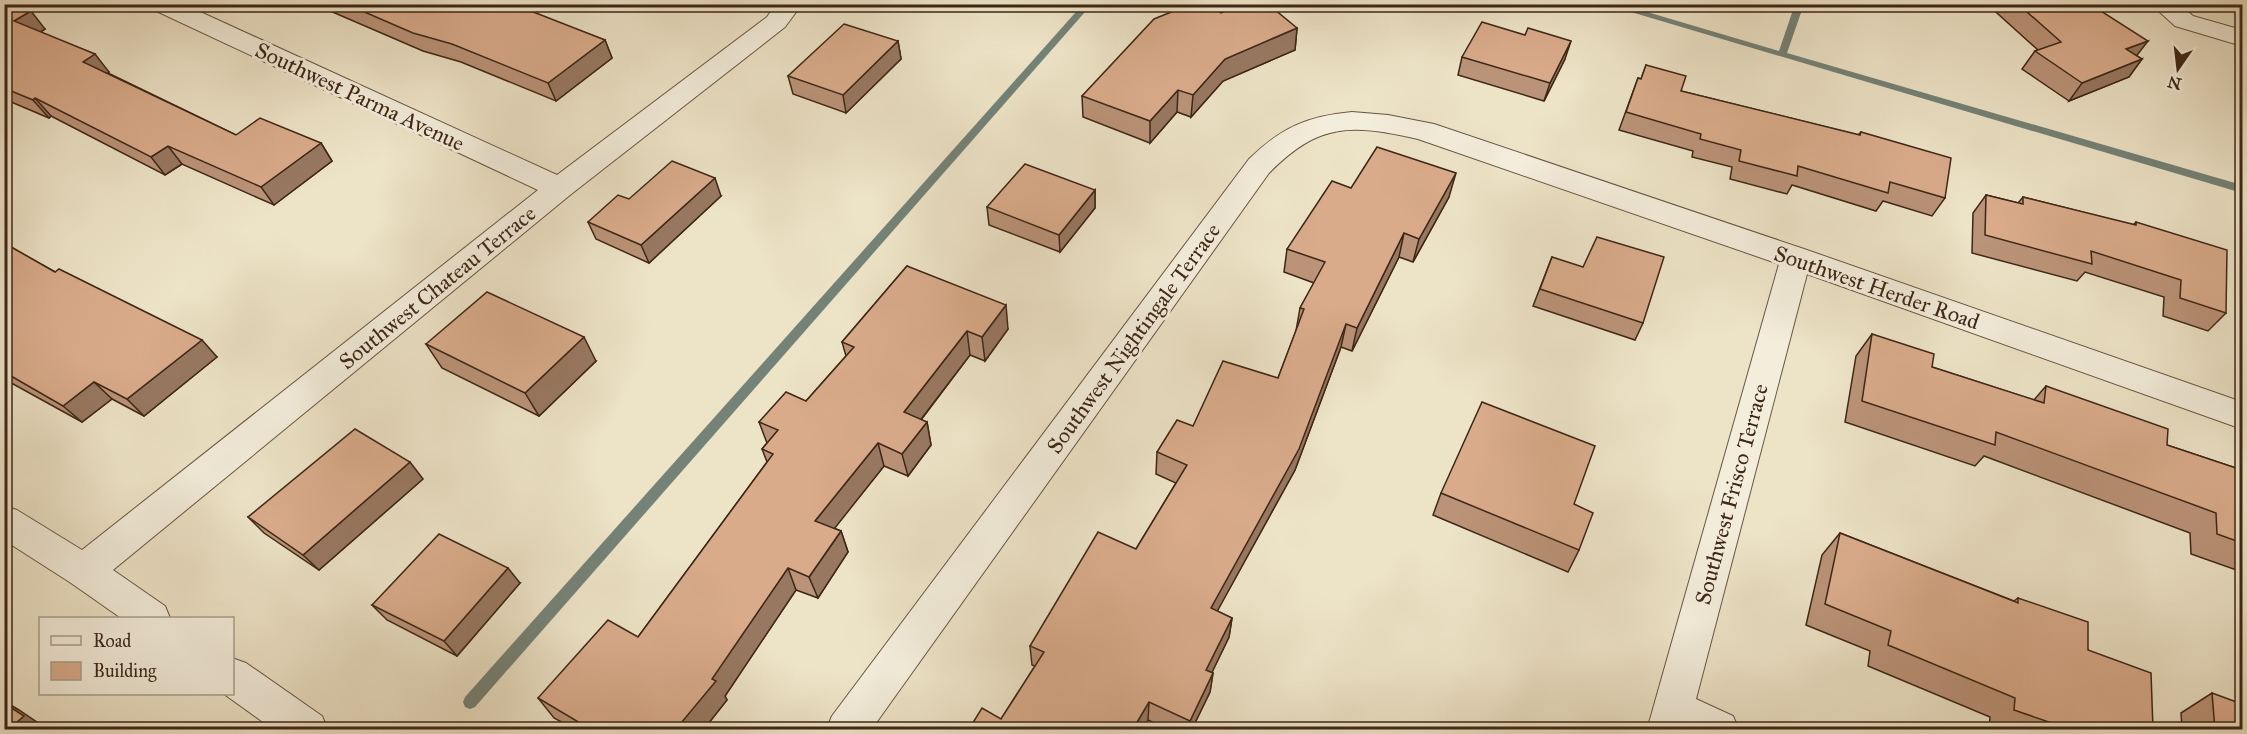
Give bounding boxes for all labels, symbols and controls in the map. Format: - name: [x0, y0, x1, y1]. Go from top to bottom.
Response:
- street label: Southwest Parma Avenue: [251, 36, 469, 157]
- north arrow: [2148, 39, 2208, 99]
- text: N: [2165, 72, 2183, 94]
- street label: Southwest Chateau Terrace: [334, 200, 541, 375]
- street label: Southwest Nightingale Terrace: [1041, 218, 1226, 459]
- street label: Southwest Herder Road: [1771, 240, 1983, 335]
- street label: Southwest Frisco Terrace: [1689, 381, 1774, 607]
- legend: [39, 617, 234, 695]
- text: Road: [93, 630, 131, 652]
- text: Building: [93, 660, 157, 683]

